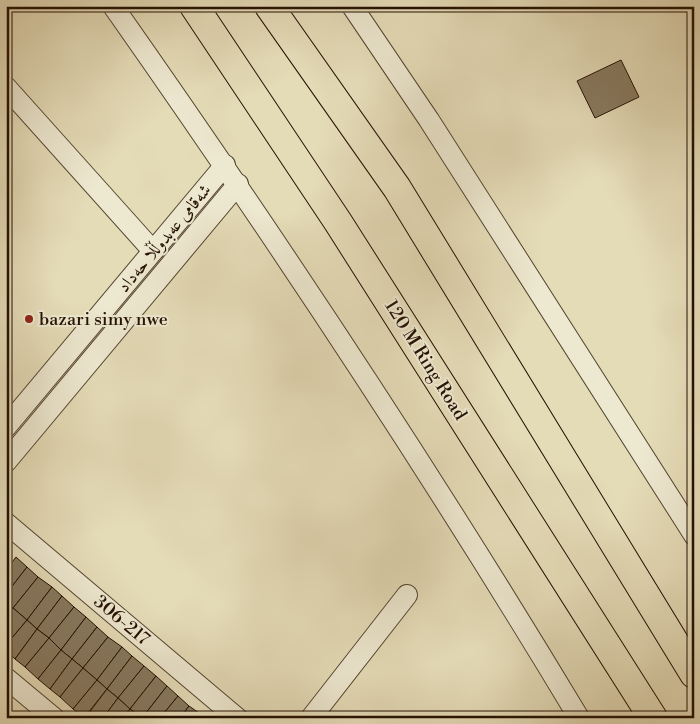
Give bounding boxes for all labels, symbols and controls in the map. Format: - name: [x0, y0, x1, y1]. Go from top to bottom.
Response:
- street label: شەقامی عەبدوڵڵا حەداد: [112, 179, 217, 297]
- street label: 120 M Ring Road: [379, 296, 472, 425]
- place label: bazari simy nwe: [39, 308, 168, 331]
- marker: bazari simy nwe: [23, 313, 35, 325]
- street label: 306-217: [89, 590, 154, 650]

